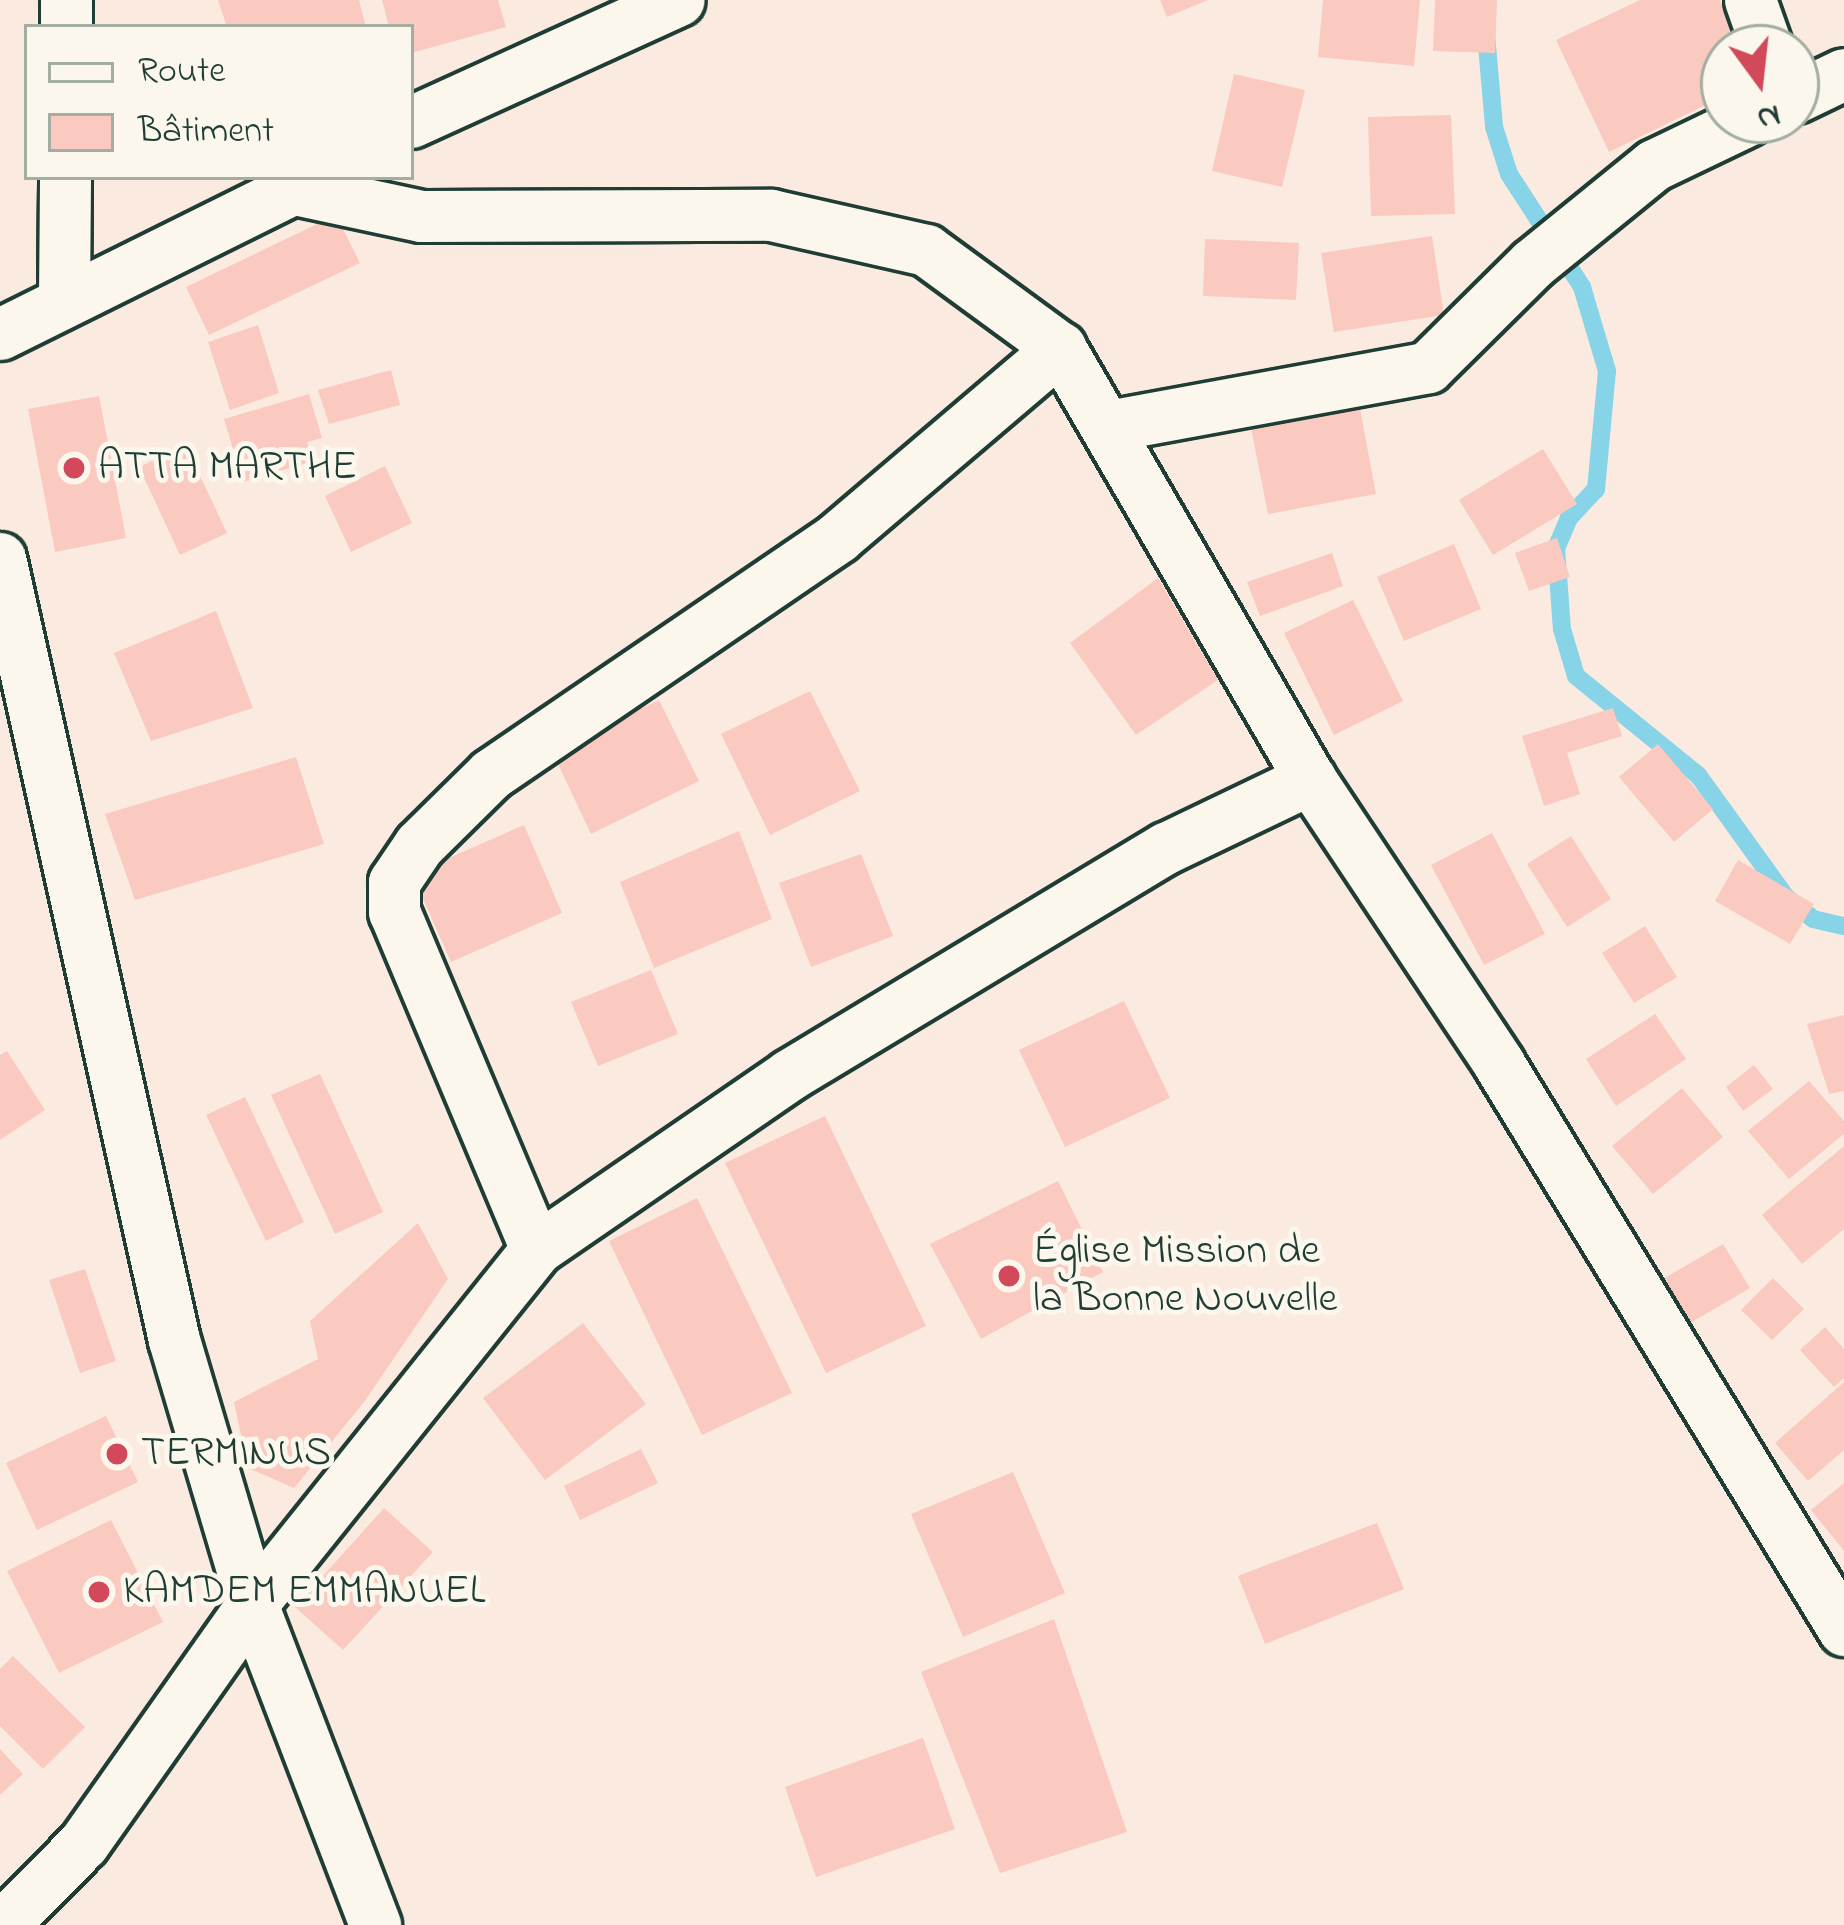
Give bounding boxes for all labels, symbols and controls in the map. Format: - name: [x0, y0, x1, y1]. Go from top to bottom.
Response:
- legend: [24, 24, 414, 180]
- north arrow: [1700, 24, 1820, 144]
- text: Route: [138, 46, 225, 99]
- text: N: [1752, 90, 1786, 142]
- text: Bâtiment: [138, 106, 274, 159]
- place label: ATTA MARTHE: [98, 443, 357, 493]
- marker: ATTA MARTHE: [61, 455, 87, 481]
- place label: Église Mission de la Bonne Nouvelle: [1033, 1227, 1337, 1326]
- marker: Église Mission de la Bonne Nouvelle: [996, 1263, 1022, 1289]
- place label: TERMINUS: [141, 1429, 331, 1479]
- marker: TERMINUS: [104, 1441, 130, 1467]
- place label: KAMDEM EMMANUEL: [123, 1567, 485, 1617]
- marker: KAMDEM EMMANUEL: [86, 1579, 112, 1605]

